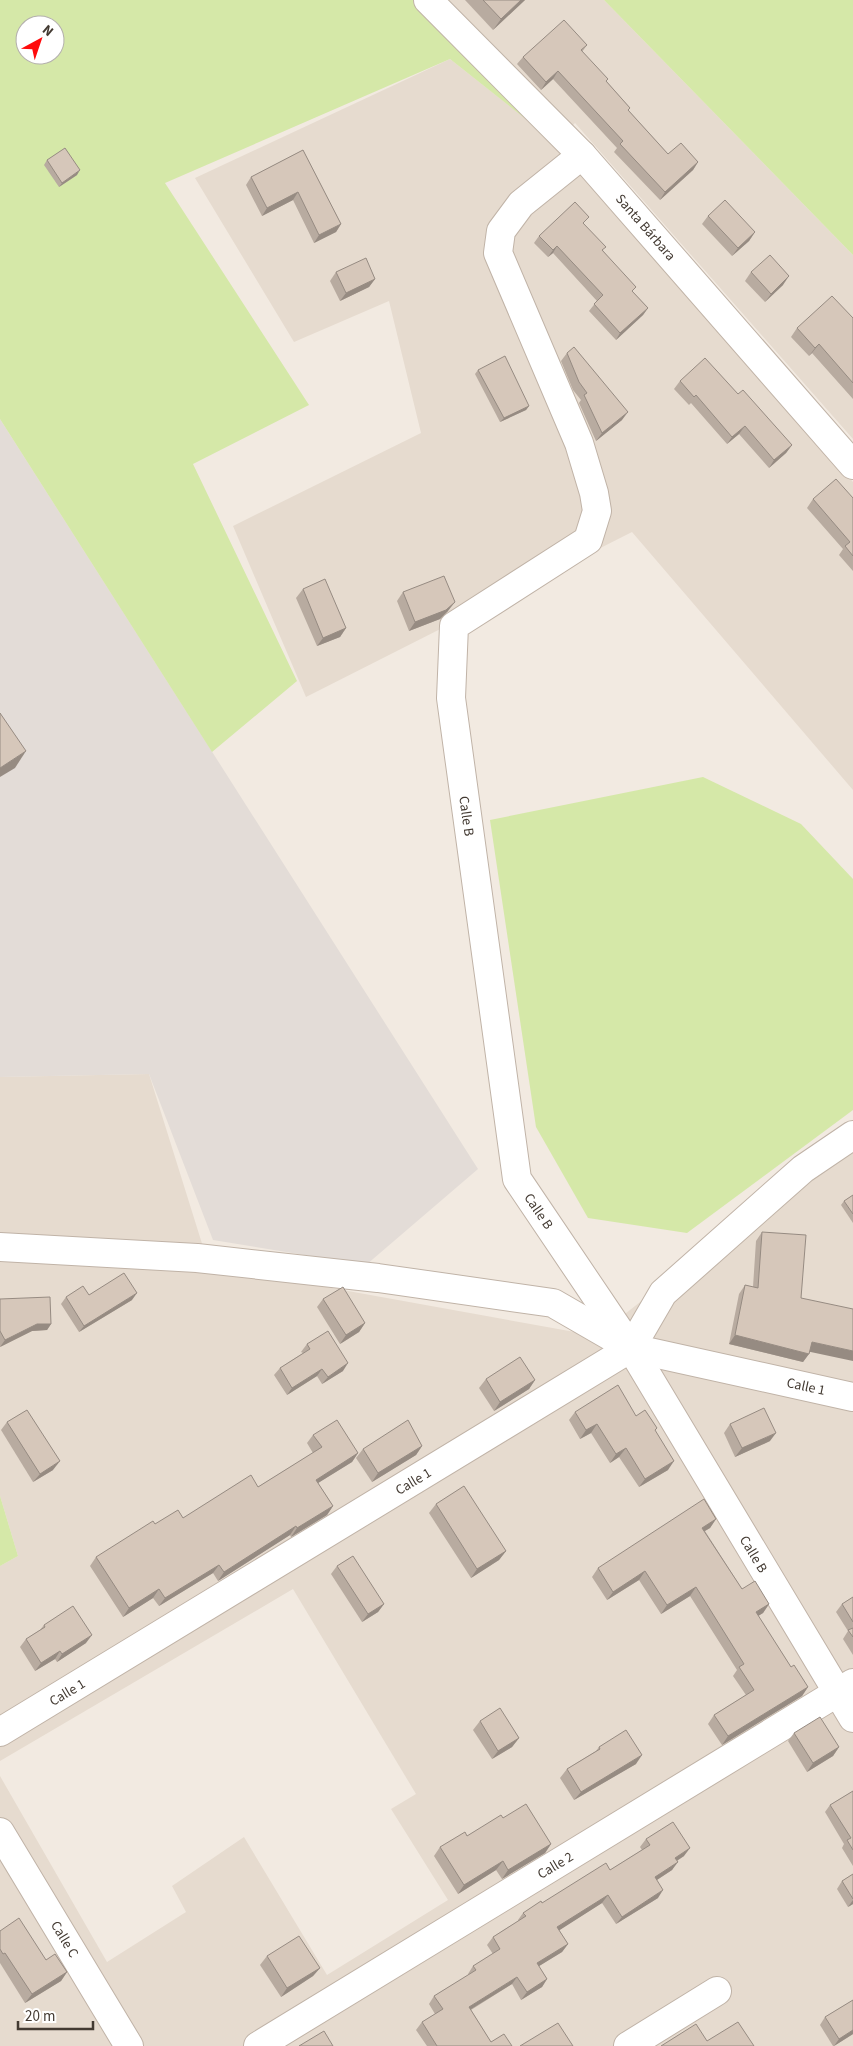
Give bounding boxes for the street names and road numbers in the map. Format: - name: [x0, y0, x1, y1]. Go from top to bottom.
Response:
- street label: Santa Bárbara: [611, 190, 680, 265]
- street label: Calle B: [453, 795, 479, 837]
- street label: Calle B: [519, 1189, 558, 1234]
- street label: Calle 1: [785, 1373, 827, 1401]
- street label: Calle 1: [392, 1463, 435, 1500]
- street label: Calle B: [734, 1532, 772, 1577]
- street label: Calle 1: [46, 1674, 89, 1711]
- street label: Calle 2: [534, 1847, 577, 1884]
- street label: Calle C: [45, 1917, 83, 1962]

